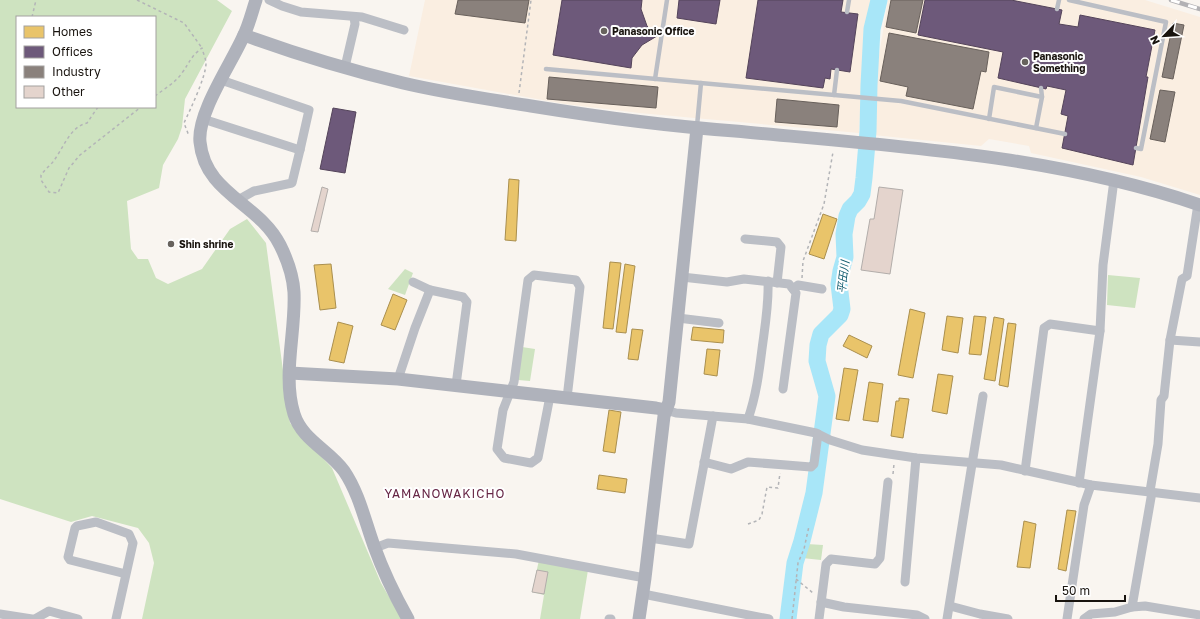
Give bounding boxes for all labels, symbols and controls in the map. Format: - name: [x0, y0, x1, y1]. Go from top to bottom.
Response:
- legend: [16, 16, 156, 108]
- north arrow: [1144, 16, 1184, 56]
- text: Homes: [52, 24, 92, 39]
- place label: Panasonic Office: [612, 25, 695, 37]
- marker: Panasonic Office: [599, 26, 609, 36]
- text: N: [1147, 34, 1162, 47]
- text: Offices: [52, 44, 93, 59]
- place label: Panasonic Something: [1033, 50, 1085, 74]
- marker: Panasonic Something: [1020, 57, 1030, 67]
- text: Industry: [52, 64, 101, 79]
- text: Other: [52, 84, 85, 99]
- place label: Shin shrine: [179, 238, 233, 250]
- marker: Shin shrine: [166, 239, 176, 249]
- water label: 平田川: [834, 259, 851, 294]
- district label: YAMANOWAKICHO: [385, 486, 505, 501]
- scale bar: [1056, 577, 1125, 603]
- text: 50 m: [1062, 583, 1090, 598]

